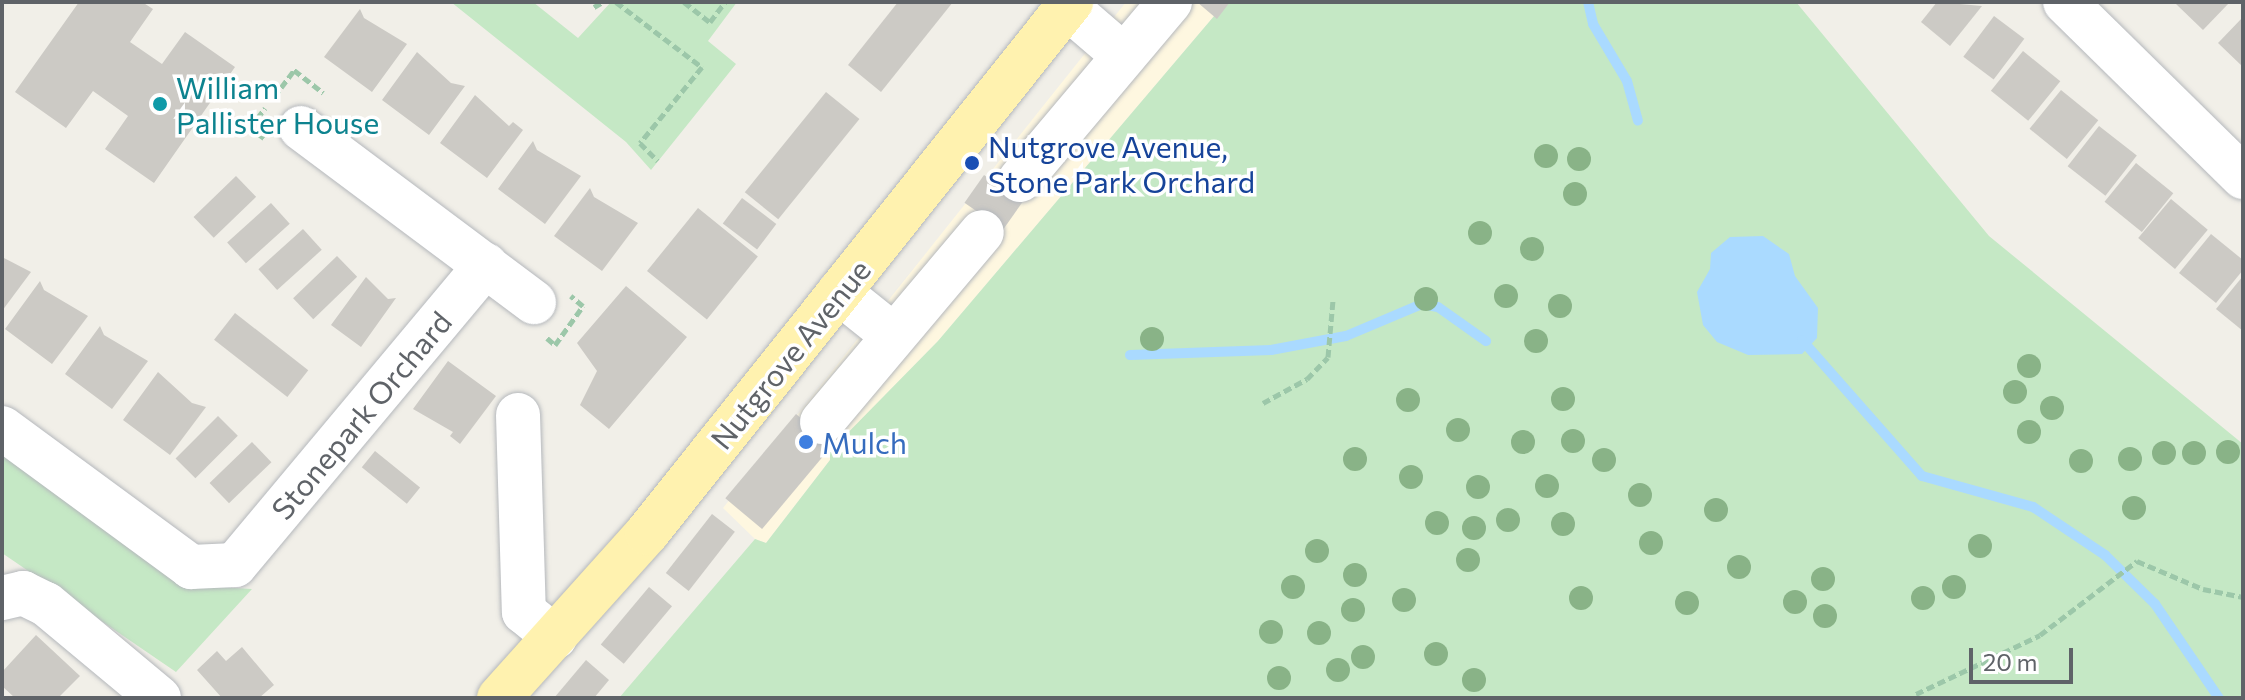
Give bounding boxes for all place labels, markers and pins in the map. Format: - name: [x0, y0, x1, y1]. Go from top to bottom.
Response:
- place label: William Pallister House: [176, 69, 379, 140]
- marker: William Pallister House: [151, 95, 169, 113]
- place label: Nutgrove Avenue, Stone Park Orchard: [988, 128, 1255, 198]
- marker: Nutgrove Avenue, Stone Park Orchard: [963, 154, 981, 172]
- place label: Mulch: [822, 424, 907, 460]
- marker: Mulch: [797, 433, 815, 451]

